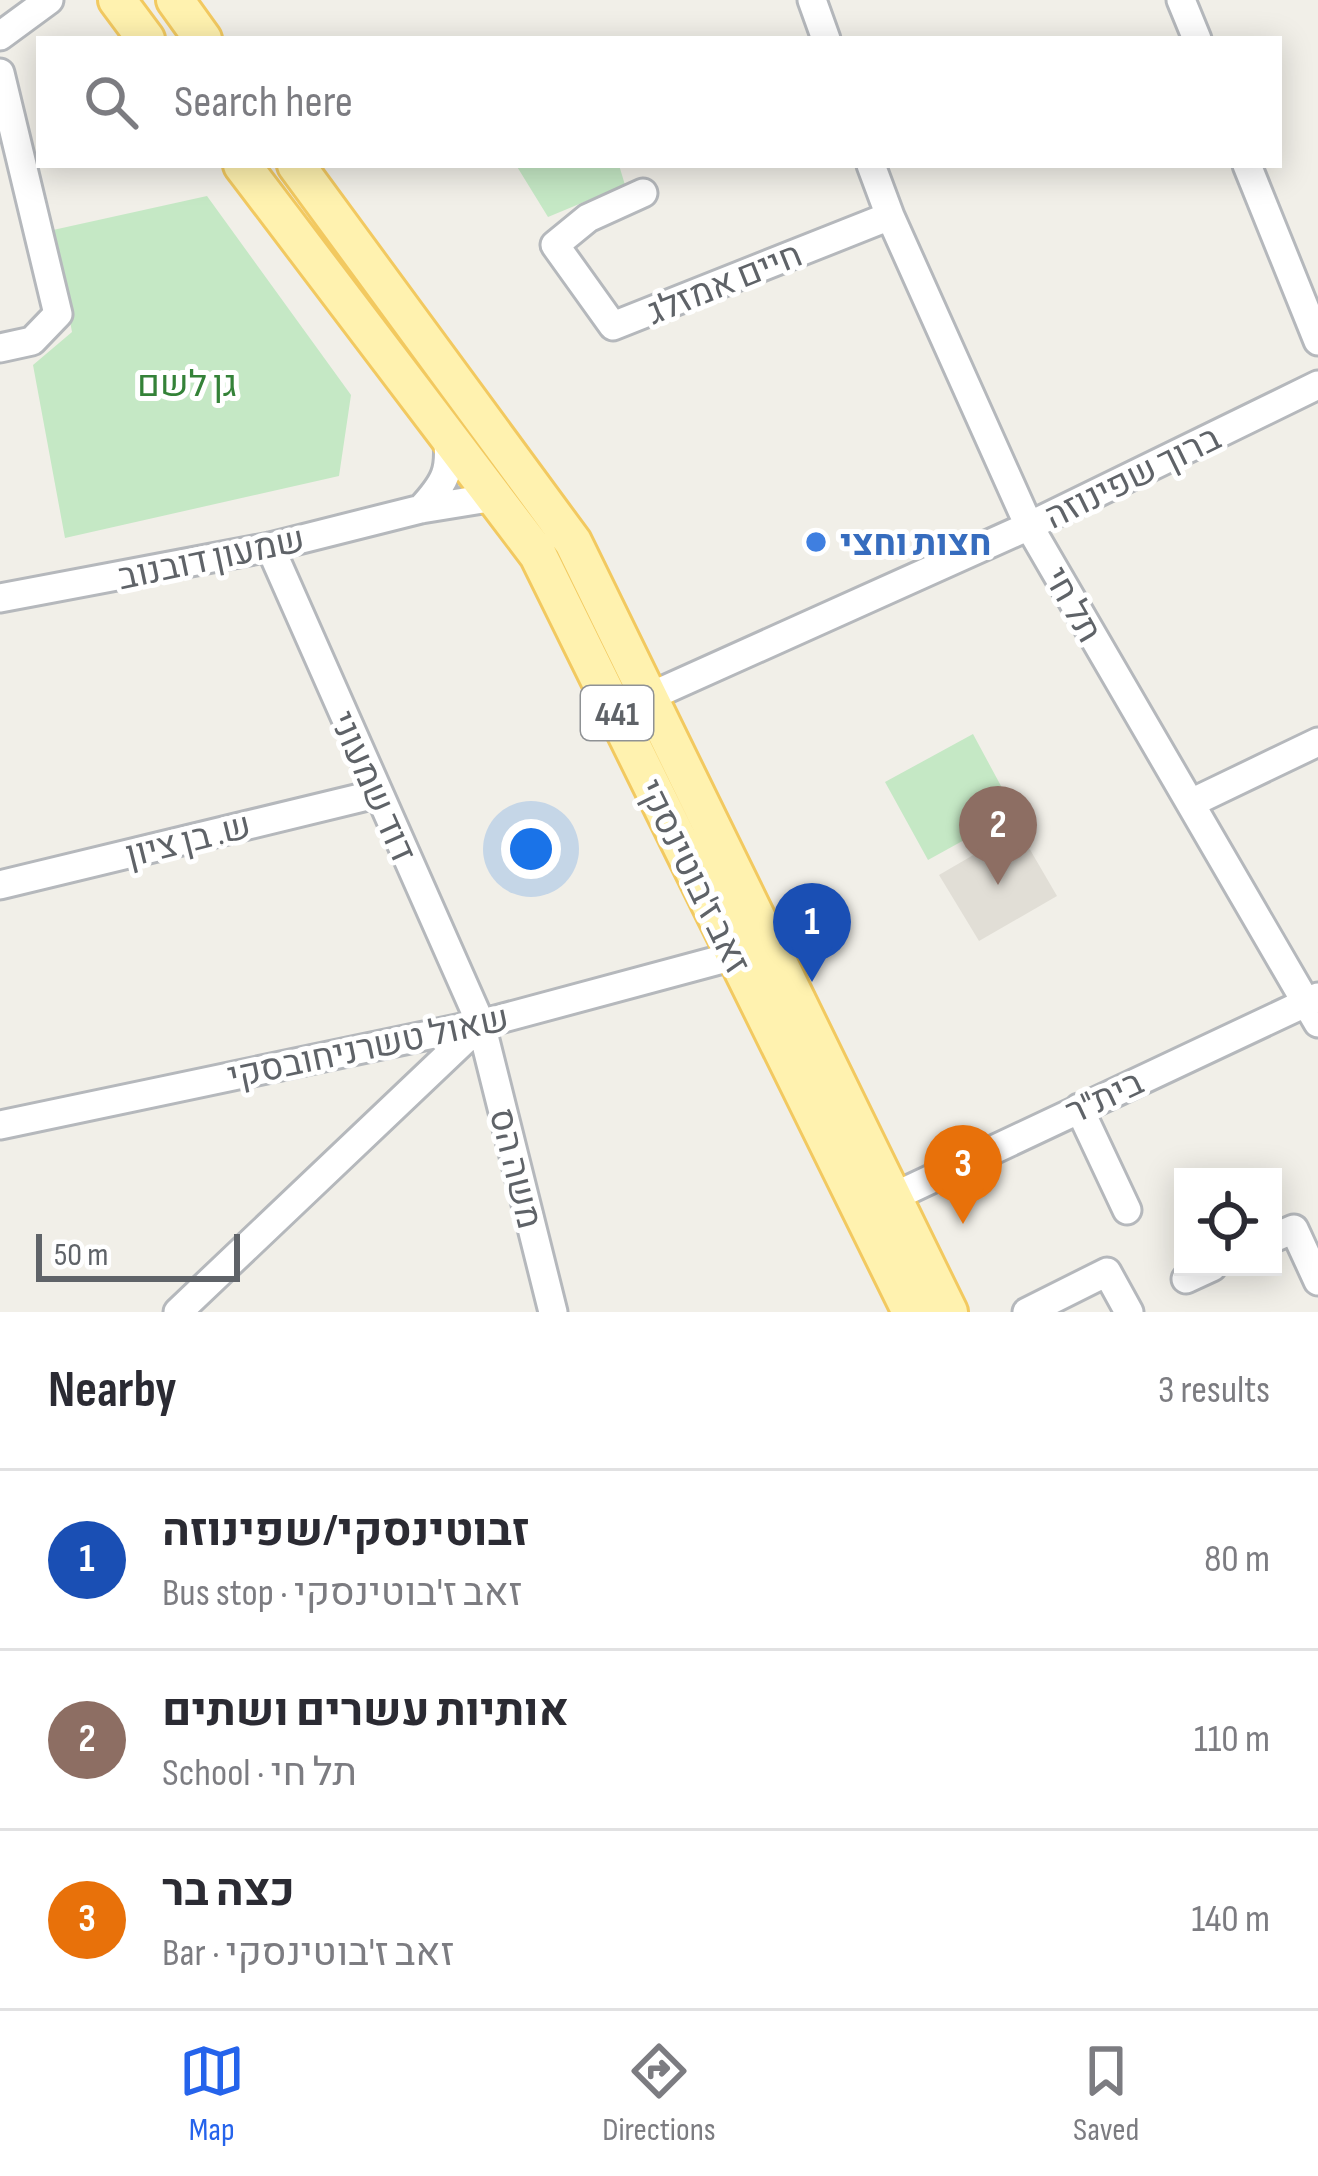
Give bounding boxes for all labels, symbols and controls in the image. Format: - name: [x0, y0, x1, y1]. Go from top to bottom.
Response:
- search box: [36, 36, 1282, 168]
- icon: search: [78, 69, 144, 135]
- text: Search here: [174, 75, 353, 130]
- street label: חיים אמזלג: [641, 234, 809, 335]
- park label: גן לשם: [137, 364, 237, 407]
- street label: ברוך שפינוזה: [1038, 417, 1228, 539]
- street label: שמעון דובנוב: [114, 519, 309, 600]
- place label: חצות וחצי: [840, 523, 992, 566]
- marker: חצות וחצי: [803, 529, 829, 555]
- street label: תל חי: [1033, 560, 1110, 650]
- road number: 441: [581, 686, 653, 740]
- street label: דוד שמעוני: [319, 705, 424, 869]
- street label: זאב ז'בוטינסקי: [627, 773, 758, 981]
- pin: 2: [959, 786, 1037, 885]
- street label: ש. בן ציון: [121, 805, 256, 878]
- your location: [501, 819, 561, 879]
- pin: 1: [773, 883, 851, 982]
- street label: שאול טשרניחובסקי: [224, 998, 513, 1099]
- street label: בית"ר: [1059, 1062, 1151, 1135]
- street label: משה הס: [479, 1104, 550, 1233]
- pin: 3: [924, 1125, 1002, 1224]
- map controls: [1174, 1168, 1282, 1276]
- button: locate: [1174, 1168, 1282, 1276]
- scale bar: [36, 1228, 240, 1281]
- text: 50 m: [54, 1235, 108, 1275]
- text: Nearby: [48, 1360, 177, 1421]
- text: 3 results: [1158, 1367, 1270, 1414]
- text: זבוטינסקי/שפינוזה: [162, 1504, 529, 1559]
- text: 1: [79, 1536, 95, 1583]
- text: 80 m: [1204, 1536, 1270, 1583]
- text: Bus stop · זאב ז'בוטינסקי: [162, 1570, 522, 1617]
- text: אותיות עשרים ושתים: [162, 1684, 569, 1739]
- text: 2: [78, 1716, 96, 1763]
- text: 110 m: [1194, 1716, 1270, 1763]
- text: School · תל חי: [162, 1750, 357, 1797]
- text: כצה בר: [162, 1864, 295, 1919]
- text: 3: [78, 1896, 96, 1943]
- text: 140 m: [1191, 1896, 1270, 1943]
- text: Bar · זאב ז'בוטינסקי: [162, 1930, 454, 1977]
- tab: Map: [179, 2038, 245, 2150]
- tab: Directions: [602, 2038, 716, 2150]
- tab: Saved: [1073, 2038, 1139, 2150]

